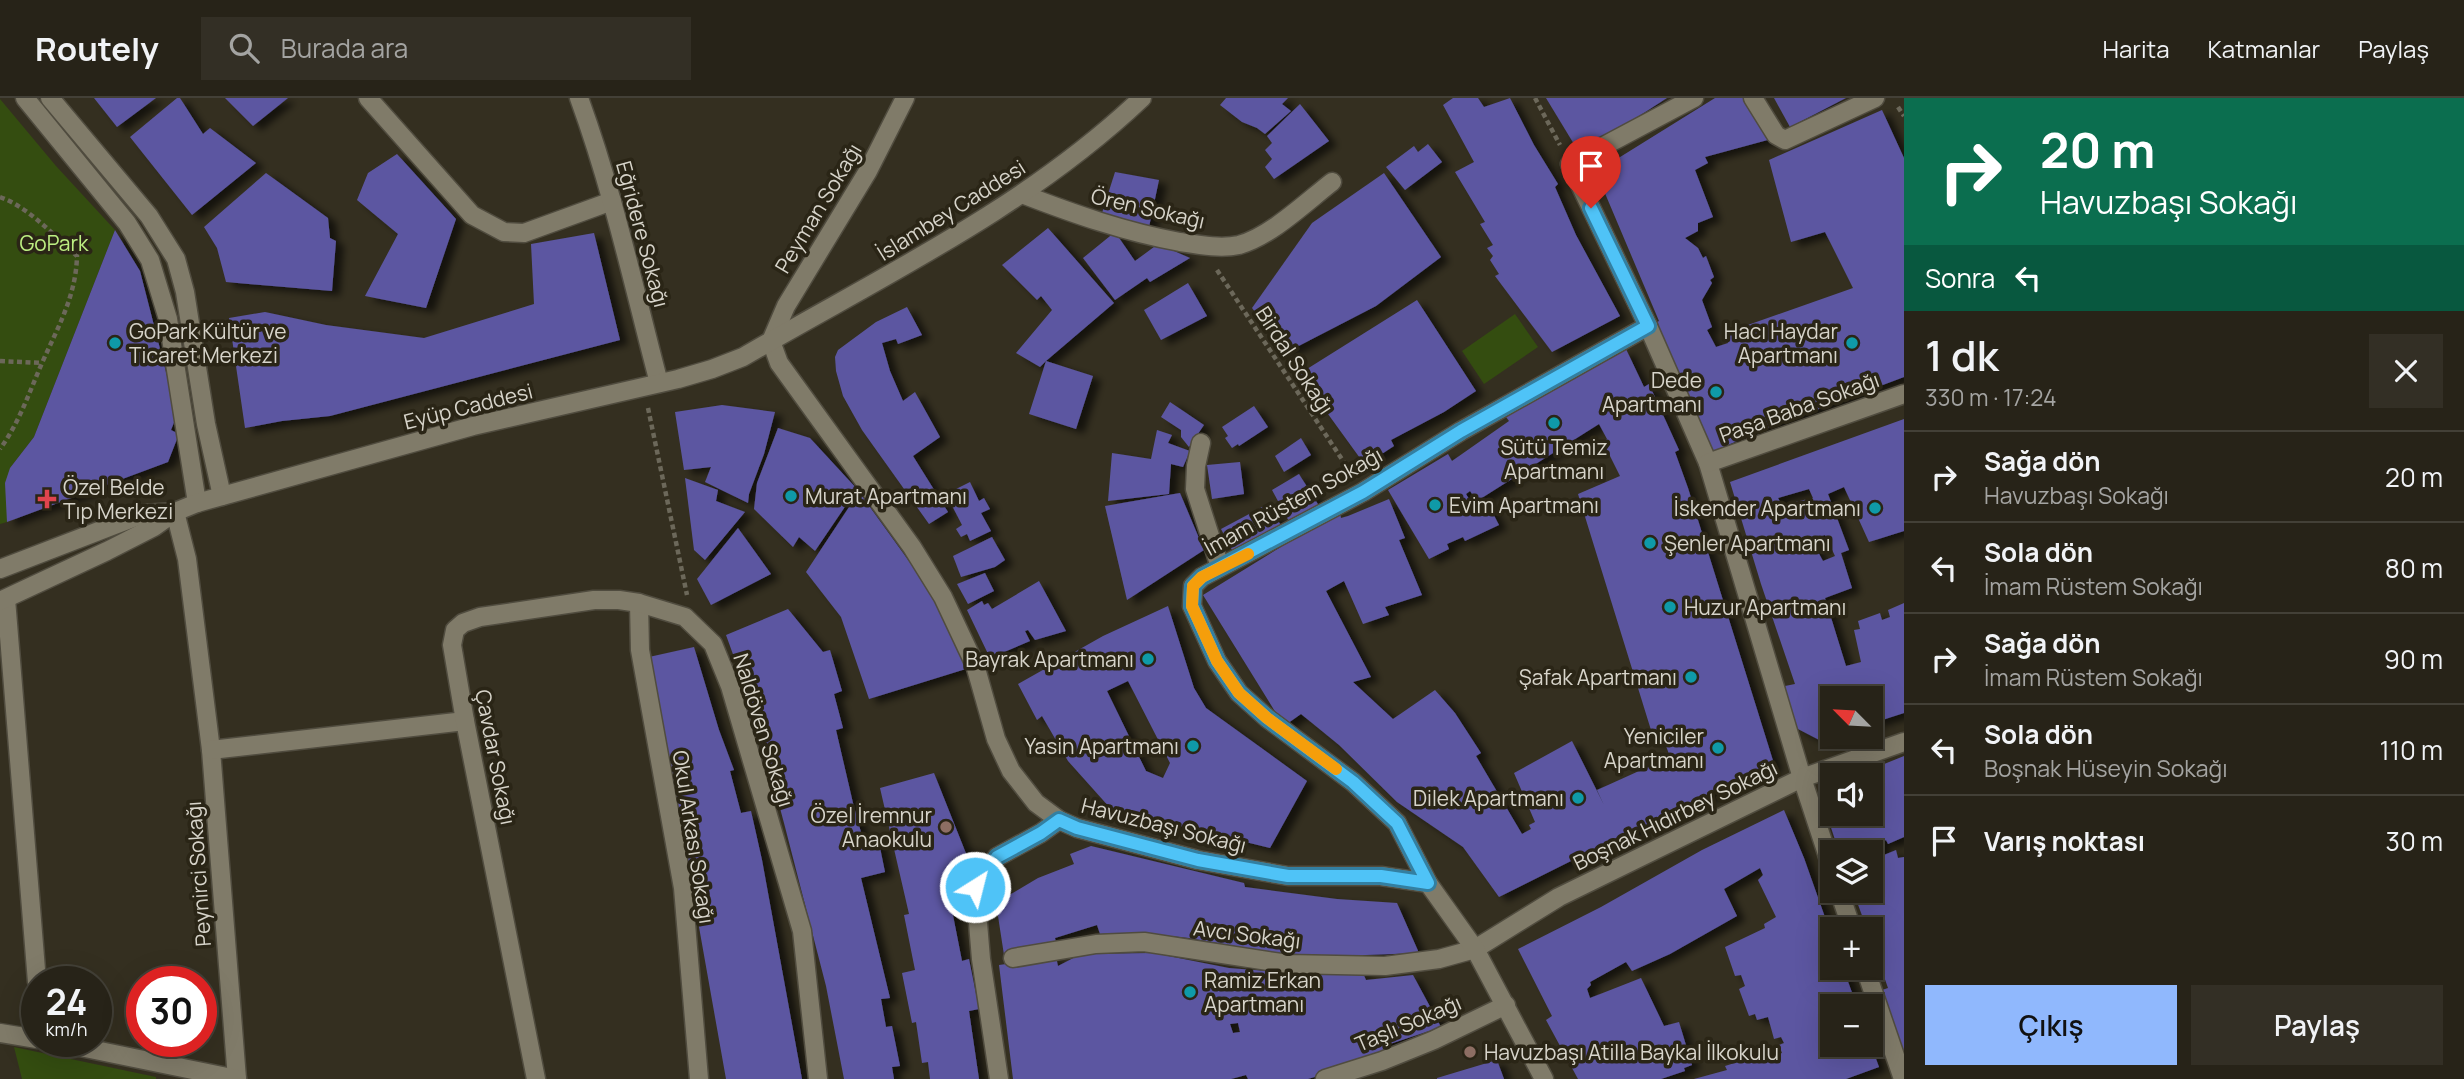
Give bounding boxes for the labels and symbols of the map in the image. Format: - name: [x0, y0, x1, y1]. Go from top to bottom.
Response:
- pin: [1561, 136, 1621, 208]
- street label: Peyman Sokağı: [768, 138, 868, 278]
- street label: İslambey Caddesi: [872, 153, 1030, 267]
- street label: Eğridere Sokağı: [610, 158, 676, 310]
- street label: Ören Sokağı: [1088, 181, 1208, 235]
- park label: GoPark: [19, 229, 89, 257]
- street label: Birdal Sokağı: [1250, 301, 1340, 419]
- place label: GoPark Kültür ve Ticaret Merkezi: [129, 317, 287, 369]
- place label: Hacı Haydar Apartmanı: [1724, 317, 1838, 369]
- marker: GoPark Kültür ve Ticaret Merkezi: [107, 335, 123, 351]
- marker: Hacı Haydar Apartmanı: [1844, 335, 1860, 351]
- street label: Paşa Baba Sokağı: [1715, 365, 1883, 449]
- place label: Dede Apartmanı: [1602, 366, 1702, 418]
- street label: Eyüp Caddesi: [401, 376, 535, 436]
- marker: Dede Apartmanı: [1708, 384, 1724, 400]
- marker: Sütü Temiz Apartmanı: [1546, 415, 1562, 431]
- place label: Sütü Temiz Apartmanı: [1500, 433, 1608, 485]
- street label: İmam Rüstem Sokağı: [1199, 440, 1387, 562]
- place label: Özel Belde Tıp Merkezi: [63, 473, 173, 525]
- place label: Murat Apartmanı: [805, 482, 967, 510]
- marker: Murat Apartmanı: [783, 488, 799, 504]
- marker: Özel Belde Tıp Merkezi: [37, 489, 57, 509]
- place label: Evim Apartmanı: [1449, 491, 1599, 519]
- place label: İskender Apartmanı: [1674, 494, 1861, 522]
- marker: Evim Apartmanı: [1427, 497, 1443, 513]
- marker: İskender Apartmanı: [1867, 500, 1883, 516]
- place label: Şenler Apartmanı: [1664, 529, 1831, 557]
- marker: Şenler Apartmanı: [1642, 535, 1658, 551]
- place label: Huzur Apartmanı: [1684, 593, 1846, 621]
- marker: Huzur Apartmanı: [1662, 599, 1678, 615]
- place label: Bayrak Apartmanı: [965, 645, 1134, 673]
- street label: Naldöven Sokağı: [727, 650, 801, 810]
- marker: Bayrak Apartmanı: [1140, 651, 1156, 667]
- place label: Şafak Apartmanı: [1519, 663, 1677, 691]
- marker: Şafak Apartmanı: [1683, 669, 1699, 685]
- north arrow: [1820, 686, 1883, 749]
- street label: Çavdar Sokağı: [469, 687, 523, 827]
- place label: Yeniciler Apartmanı: [1604, 722, 1704, 774]
- place label: Yasin Apartmanı: [1025, 732, 1179, 760]
- marker: Yasin Apartmanı: [1185, 738, 1201, 754]
- marker: Yeniciler Apartmanı: [1710, 740, 1726, 756]
- street label: Okul Arkası Sokağı: [666, 748, 722, 926]
- street label: Boşnak Hıdırbey Sokağı: [1568, 753, 1782, 877]
- place label: Dilek Apartmanı: [1413, 784, 1564, 812]
- marker: Dilek Apartmanı: [1570, 790, 1586, 806]
- street label: Havuzbaşı Sokağı: [1079, 791, 1249, 859]
- street label: Peynirci Sokağı: [179, 800, 217, 948]
- place label: Özel İremnur Anaokulu: [811, 801, 932, 853]
- marker: Özel İremnur Anaokulu: [938, 819, 954, 835]
- position arrow: [938, 850, 1012, 924]
- street label: Avcı Sokağı: [1192, 914, 1302, 954]
- speed limit sign: 30: [126, 966, 217, 1057]
- place label: Ramiz Erkan Apartmanı: [1204, 966, 1321, 1018]
- marker: Ramiz Erkan Apartmanı: [1182, 984, 1198, 1000]
- street label: Taşlı Sokağı: [1351, 988, 1465, 1058]
- place label: Havuzbaşı Atilla Baykal İlkokulu: [1484, 1038, 1779, 1066]
- marker: Havuzbaşı Atilla Baykal İlkokulu: [1462, 1044, 1478, 1060]

